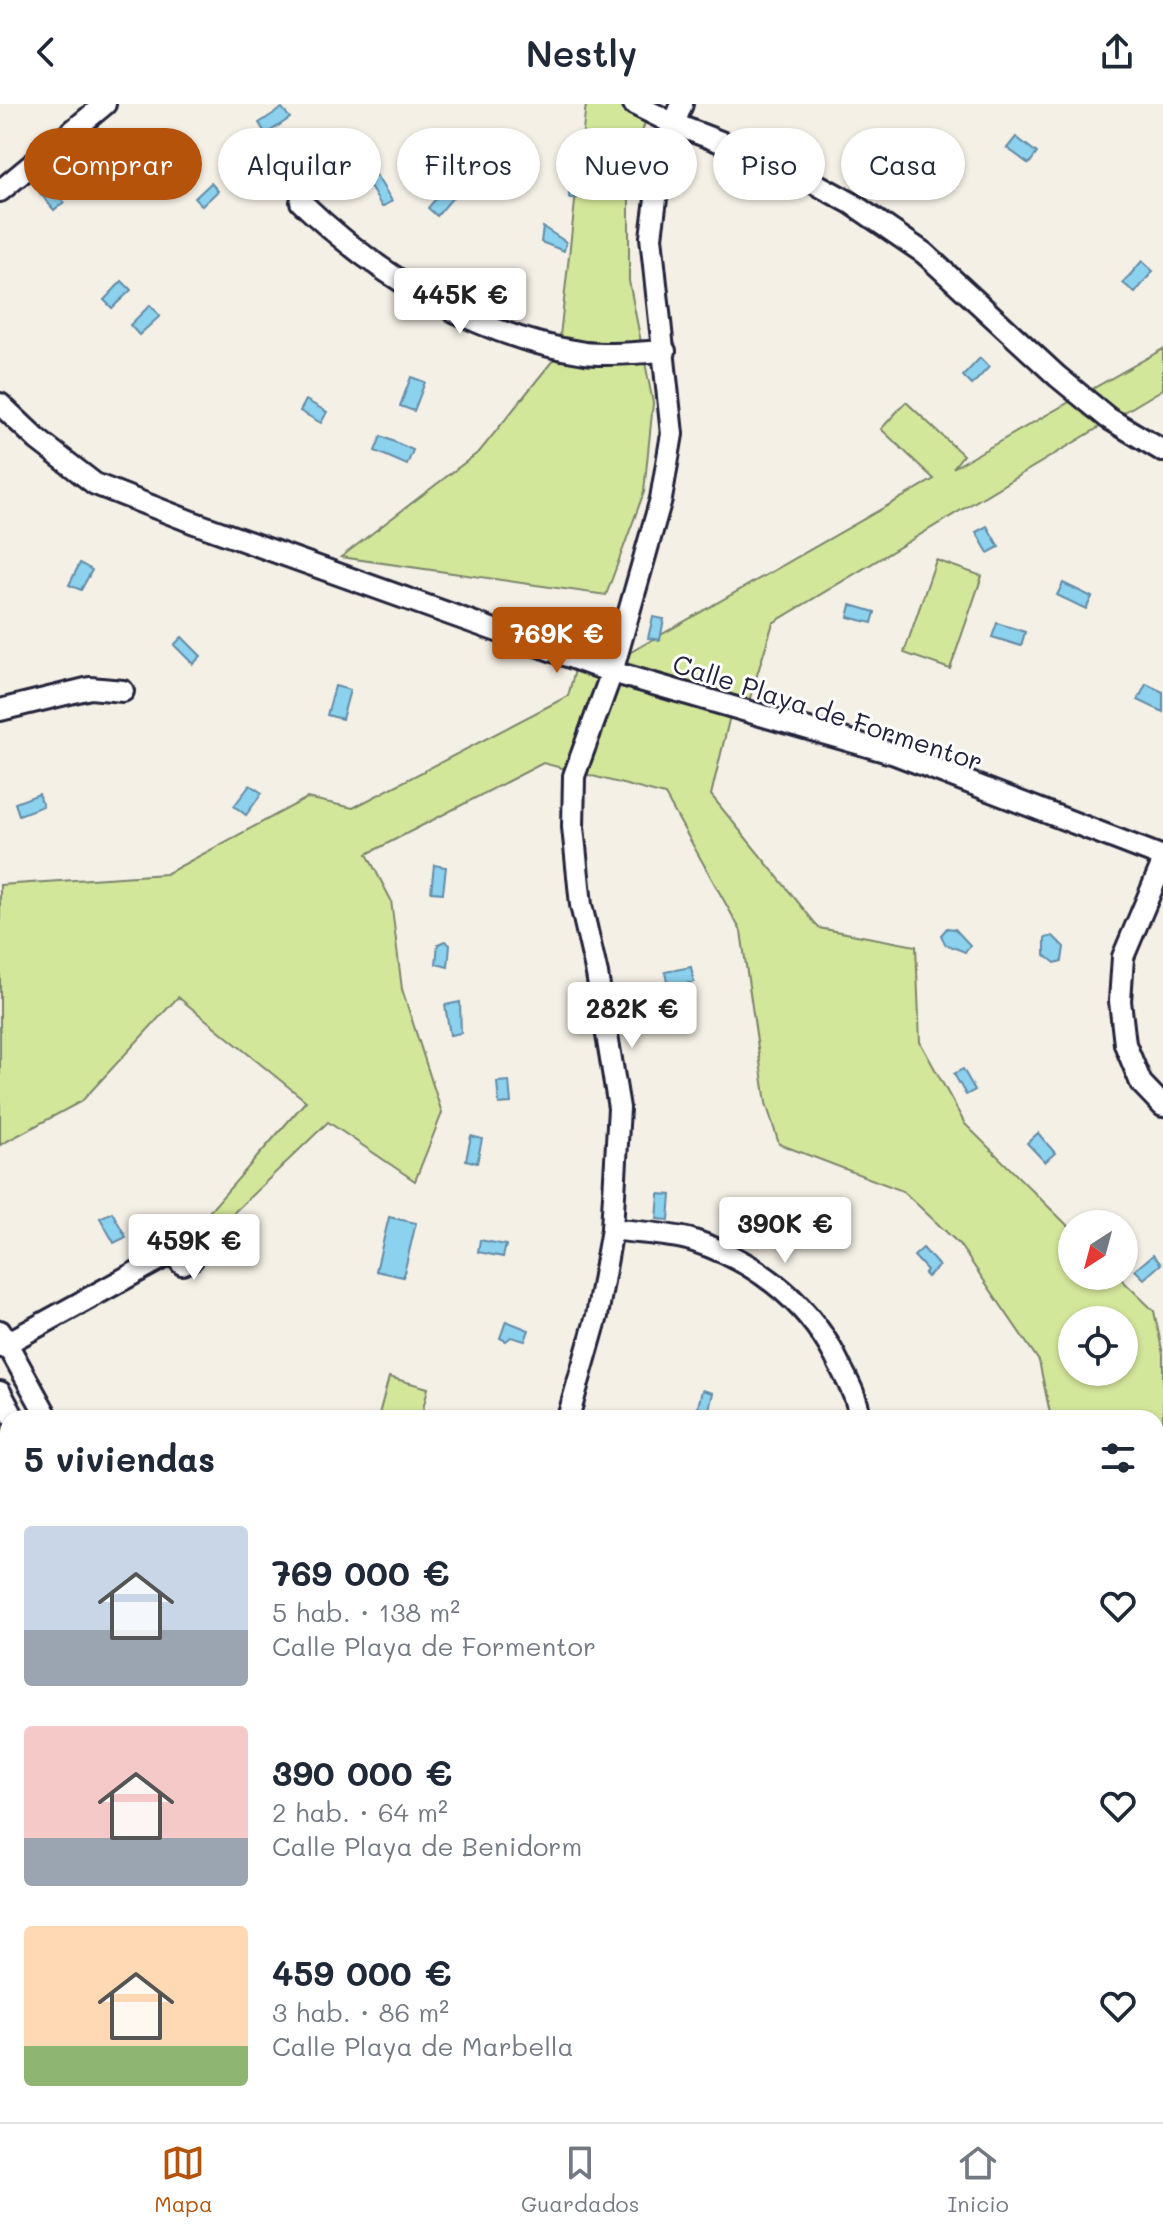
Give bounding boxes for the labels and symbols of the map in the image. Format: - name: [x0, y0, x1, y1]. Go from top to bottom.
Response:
- pin: 445K €: [395, 268, 525, 336]
- pin: 769K €: [492, 607, 622, 675]
- street label: Calle Playa de Formentor: [669, 646, 987, 778]
- pin: 282K €: [567, 982, 697, 1050]
- pin: 390K €: [720, 1197, 850, 1265]
- north arrow: [1058, 1210, 1138, 1290]
- pin: 459K €: [129, 1214, 259, 1282]

